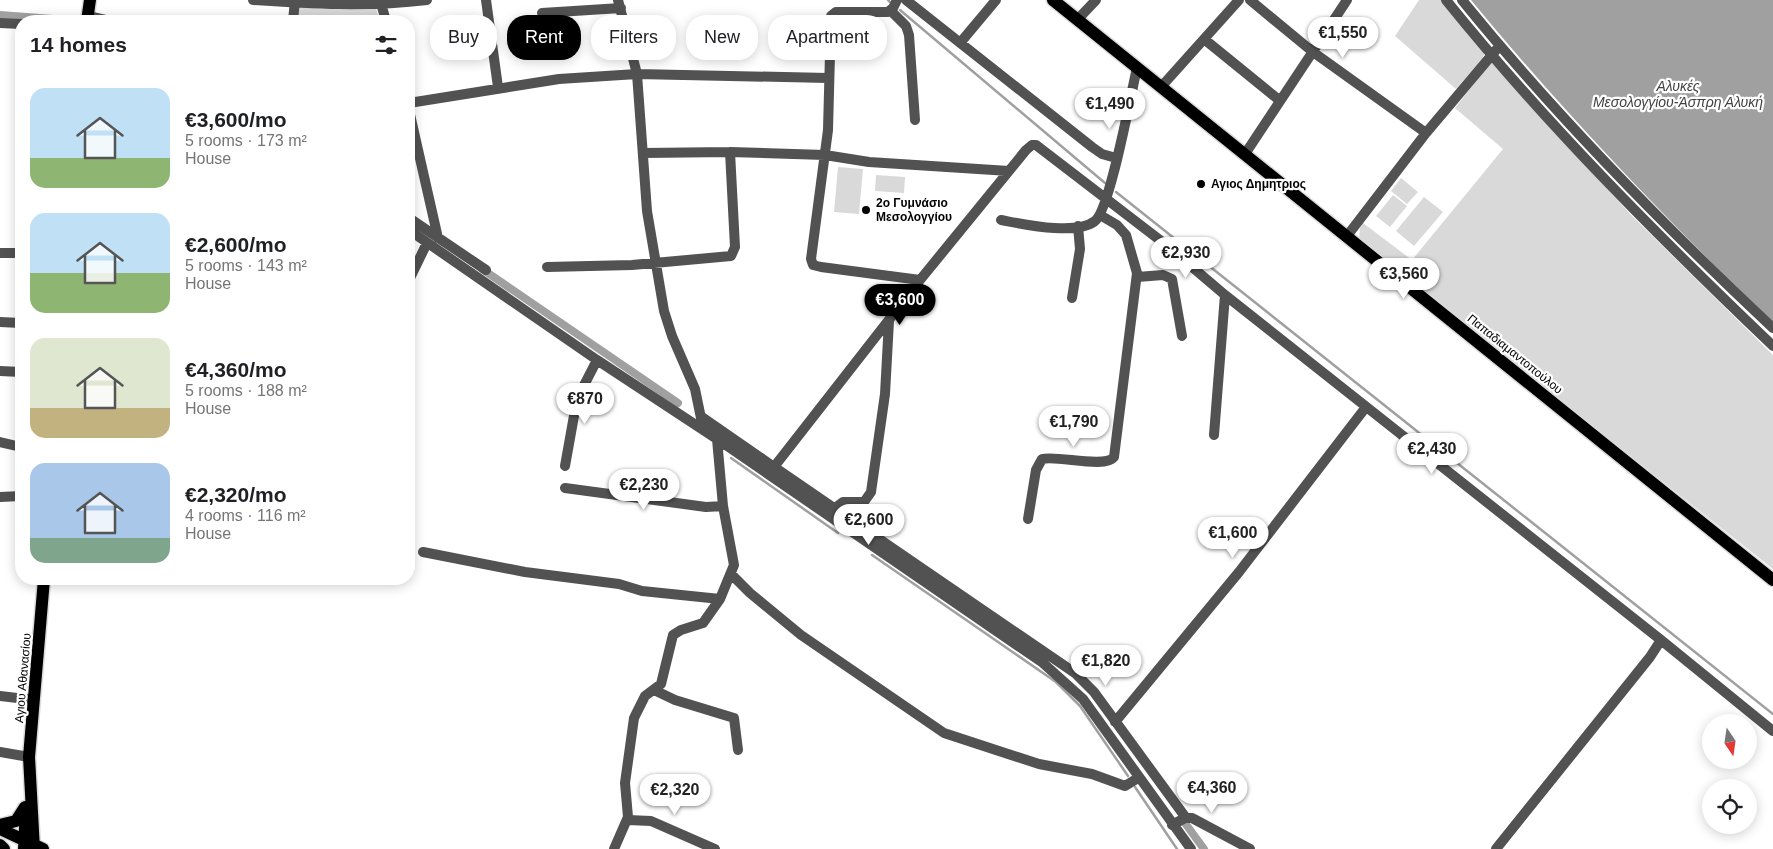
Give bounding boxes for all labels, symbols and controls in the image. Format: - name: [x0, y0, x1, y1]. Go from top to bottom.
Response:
- chip: Buy: [430, 15, 497, 60]
- chip: Rent: [507, 15, 581, 60]
- chip: Filters: [591, 15, 676, 60]
- chip: New: [686, 15, 758, 60]
- chip: Apartment: [768, 15, 887, 60]
- pin: €1,550: [1302, 17, 1384, 59]
- text: €1,550: [1319, 24, 1367, 41]
- icon: filters: [372, 31, 400, 59]
- text: 14 homes: [30, 33, 127, 56]
- water label: Αλυκές Μεσολογγίου-Άσπρη Αλυκή: [1593, 78, 1763, 110]
- pin: €1,490: [1069, 88, 1151, 130]
- text: €1,490: [1086, 95, 1134, 112]
- icon: home: [70, 108, 130, 168]
- text: €3,600/mo: [185, 108, 287, 131]
- text: 5 rooms · 173 m²: [185, 132, 307, 149]
- text: House: [185, 150, 231, 167]
- place label: Αγιος Δημητριος: [1211, 177, 1306, 191]
- marker: Αγιος Δημητριος: [1195, 178, 1207, 190]
- place label: 2ο Γυμνάσιο Μεσολογγίου: [876, 196, 952, 224]
- marker: 2ο Γυμνάσιο Μεσολογγίου: [860, 204, 872, 216]
- icon: home: [70, 233, 130, 293]
- text: €2,600/mo: [185, 233, 287, 256]
- pin: €2,930: [1145, 236, 1227, 279]
- text: €2,930: [1162, 244, 1210, 261]
- text: 5 rooms · 143 m²: [185, 257, 307, 274]
- pin: €3,560: [1363, 258, 1445, 300]
- text: €3,560: [1380, 265, 1428, 282]
- text: House: [185, 275, 231, 292]
- pin: €3,600: [859, 284, 941, 326]
- text: €3,600: [876, 291, 924, 308]
- street label: Παπαδιαμαντοπούλου: [1465, 311, 1565, 397]
- icon: home: [70, 358, 130, 418]
- text: €4,360/mo: [185, 358, 287, 381]
- text: 5 rooms · 188 m²: [185, 382, 307, 399]
- pin: €870: [555, 382, 615, 425]
- text: €870: [567, 390, 603, 407]
- text: House: [185, 400, 231, 417]
- pin: €1,790: [1033, 406, 1115, 448]
- text: €1,790: [1050, 413, 1098, 430]
- pin: €2,430: [1391, 432, 1473, 475]
- text: €2,430: [1408, 440, 1456, 457]
- pin: €2,230: [603, 468, 685, 511]
- text: €2,230: [620, 476, 668, 493]
- icon: home: [70, 483, 130, 543]
- text: €2,320/mo: [185, 483, 287, 506]
- pin: €2,600: [828, 504, 910, 546]
- text: 4 rooms · 116 m²: [185, 507, 306, 524]
- text: €2,600: [845, 511, 893, 528]
- pin: €1,600: [1192, 516, 1274, 559]
- text: €1,600: [1209, 524, 1257, 541]
- text: House: [185, 525, 231, 542]
- street label: Αγιου Αθανασίου: [12, 632, 34, 724]
- pin: €1,820: [1065, 644, 1147, 687]
- text: €1,820: [1082, 652, 1130, 669]
- north arrow: [1702, 714, 1758, 769]
- map controls: [1702, 714, 1757, 834]
- pin: €4,360: [1171, 772, 1253, 814]
- pin: €2,320: [634, 774, 716, 816]
- text: €4,360: [1188, 779, 1236, 796]
- button: locate: [1702, 779, 1757, 834]
- text: €2,320: [651, 781, 699, 798]

